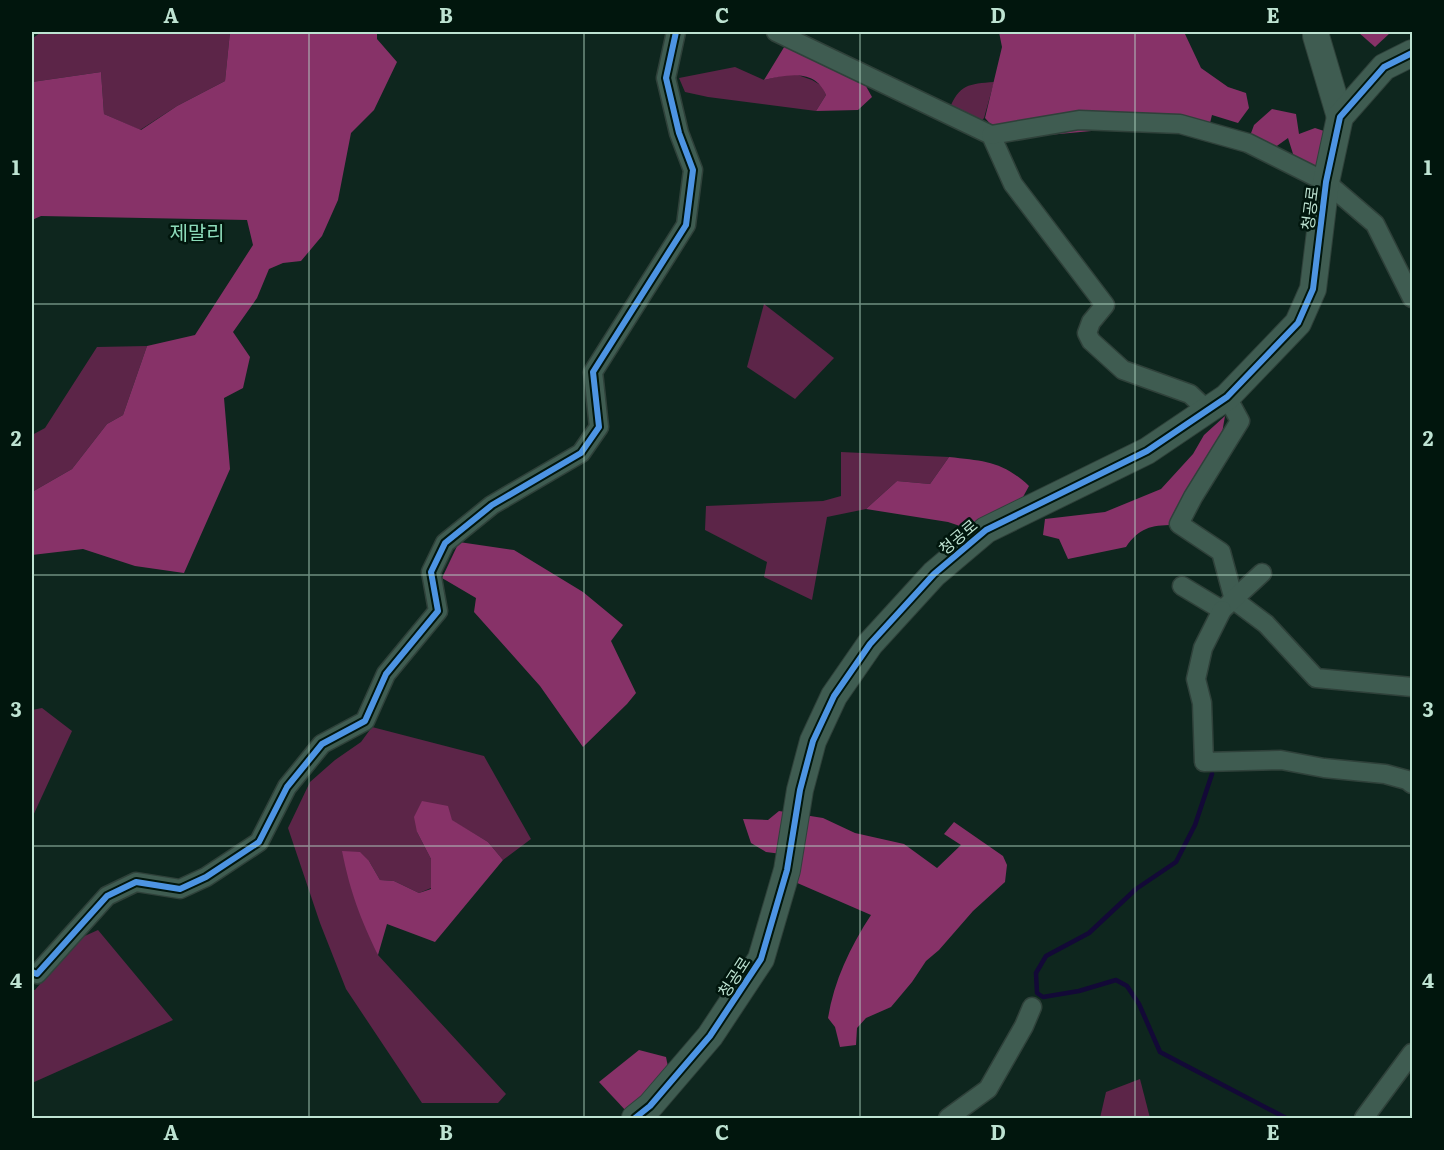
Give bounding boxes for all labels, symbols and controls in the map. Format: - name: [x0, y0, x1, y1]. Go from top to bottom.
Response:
- text: A: [163, 0, 179, 29]
- text: B: [439, 0, 453, 29]
- text: C: [715, 0, 729, 29]
- text: D: [990, 0, 1006, 29]
- text: E: [1266, 0, 1280, 29]
- text: 1: [12, 151, 20, 181]
- text: 1: [1424, 151, 1432, 181]
- street label: 청공로: [1294, 184, 1324, 231]
- district label: 제말리: [169, 216, 225, 246]
- text: 2: [11, 422, 22, 452]
- text: 2: [1423, 422, 1434, 452]
- street label: 청공로: [933, 513, 982, 560]
- text: 3: [10, 693, 22, 723]
- text: 3: [1422, 693, 1434, 723]
- street label: 청공로: [711, 951, 755, 1002]
- text: 4: [10, 964, 22, 994]
- text: 4: [1422, 964, 1434, 994]
- text: A: [163, 1116, 179, 1146]
- text: B: [439, 1116, 453, 1146]
- text: C: [715, 1116, 729, 1146]
- text: D: [990, 1116, 1006, 1146]
- text: E: [1266, 1116, 1280, 1146]

